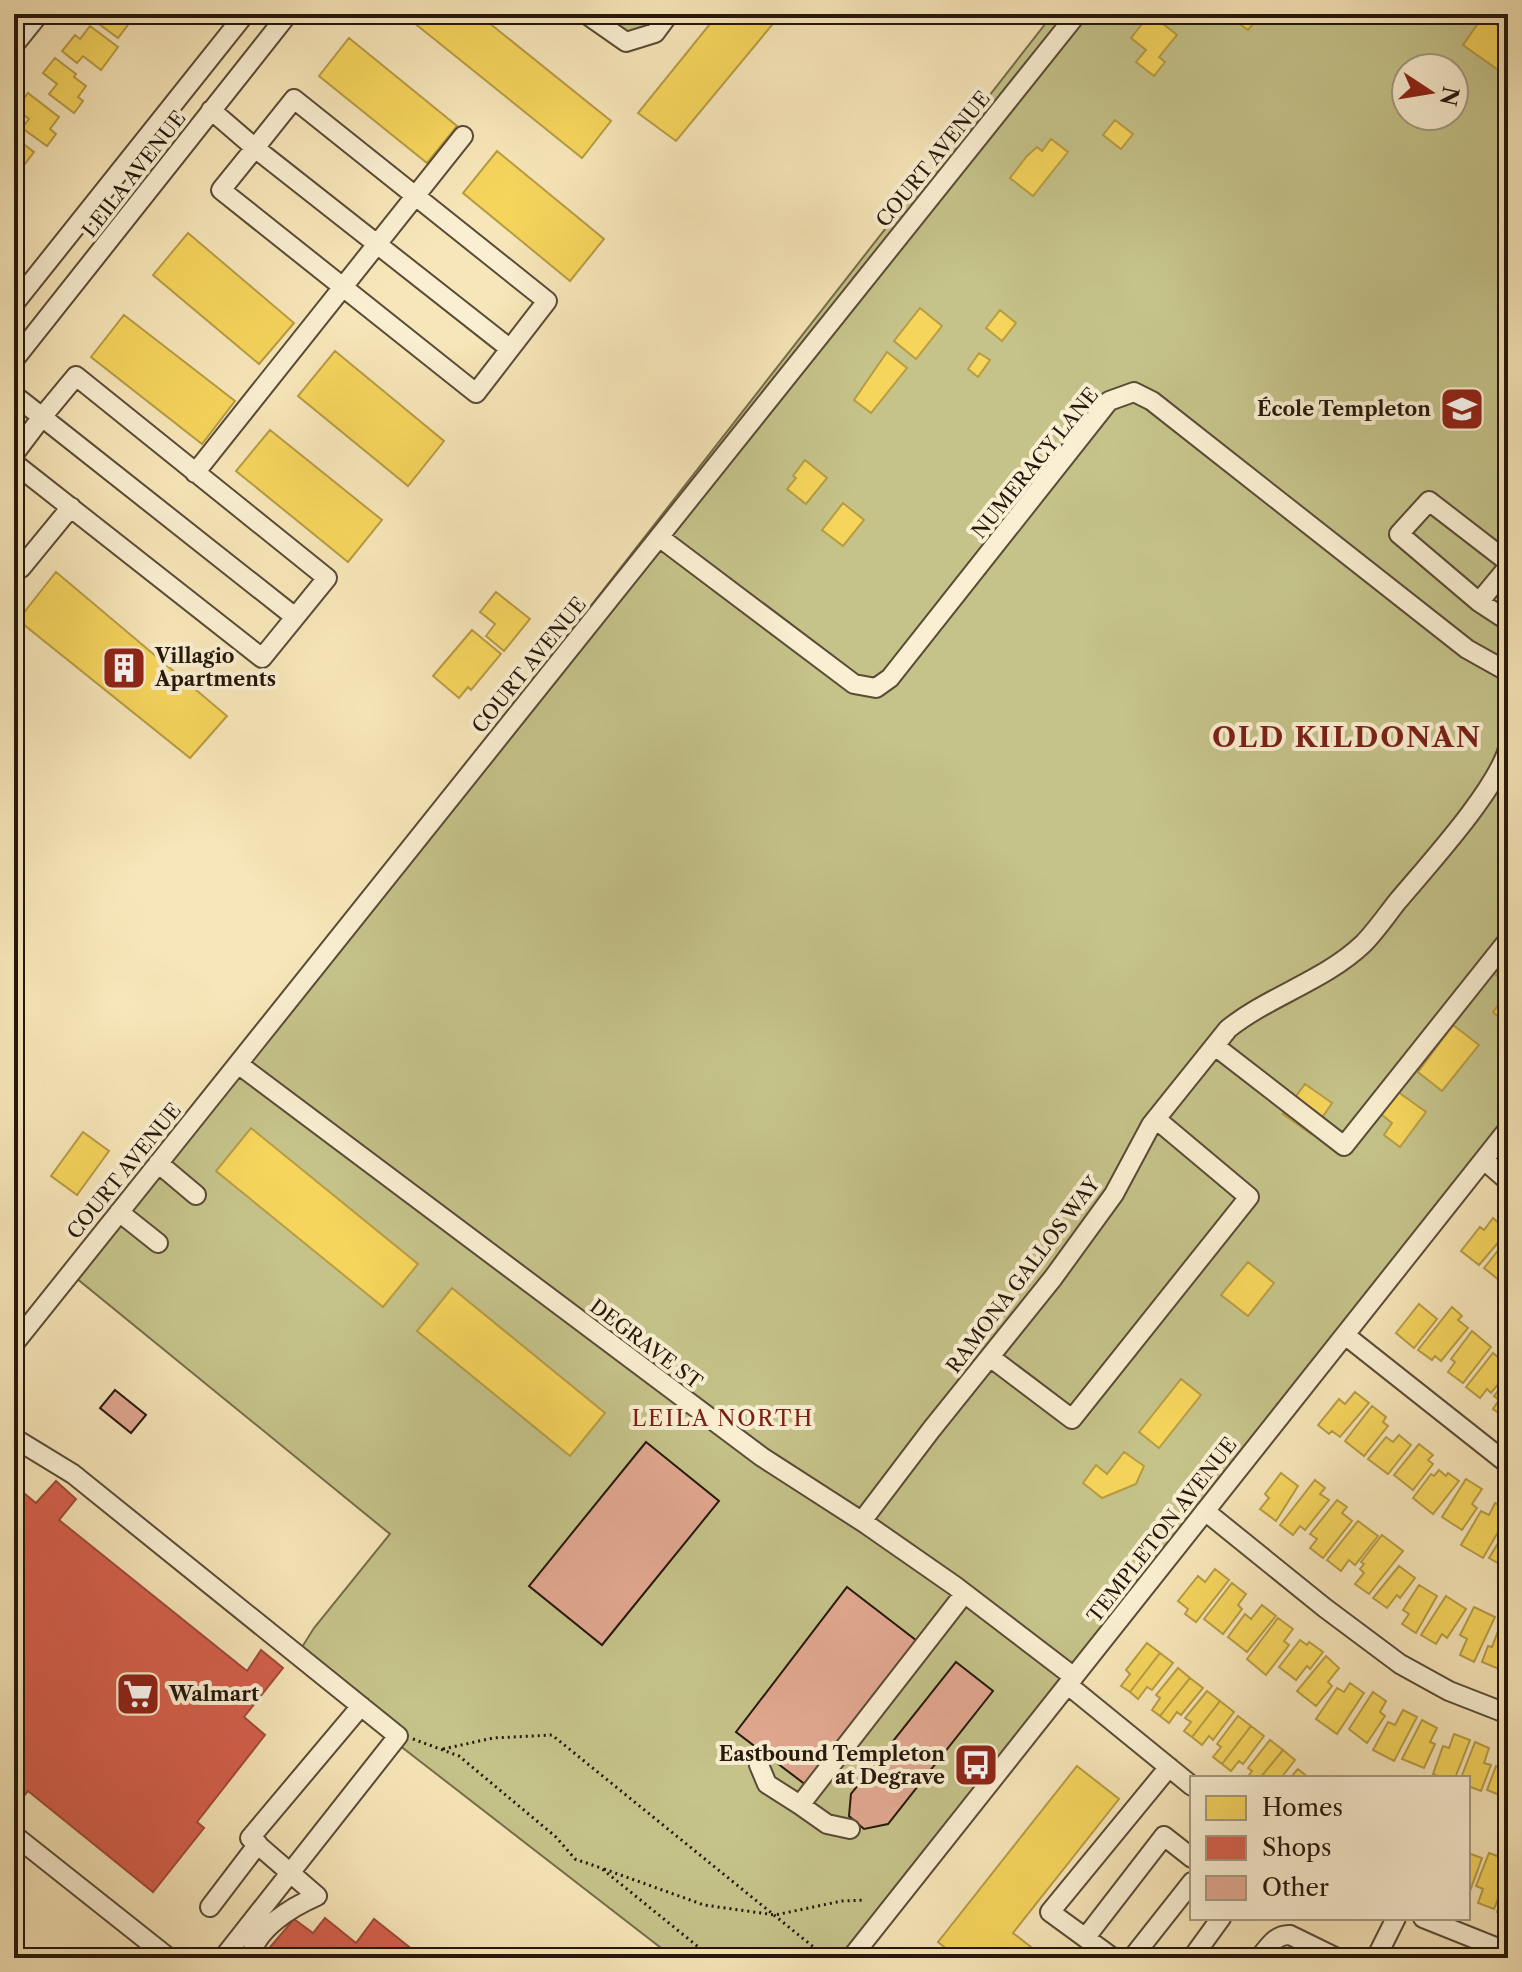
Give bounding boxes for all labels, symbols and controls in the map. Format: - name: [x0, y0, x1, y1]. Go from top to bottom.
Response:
- north arrow: [1390, 52, 1470, 132]
- text: N: [1434, 84, 1464, 108]
- street label: COURT AVENUE: [871, 86, 995, 232]
- street label: LEILA AVENUE: [77, 106, 191, 242]
- street label: NUMERACY LANE: [967, 383, 1103, 543]
- school or university icon: École Templeton: [1438, 385, 1486, 433]
- place label: École Templeton: [1257, 396, 1431, 421]
- street label: COURT AVENUE: [467, 592, 591, 738]
- building icon: Villagio Apartments: [100, 644, 148, 692]
- place label: Villagio Apartments: [154, 644, 276, 691]
- district label: OLD KILDONAN: [1212, 720, 1482, 754]
- street label: COURT AVENUE: [62, 1098, 186, 1244]
- street label: RAMONA GALLOS WAY: [941, 1171, 1105, 1378]
- street label: DEGRAVE ST: [585, 1294, 707, 1394]
- district label: LEILA NORTH: [632, 1405, 814, 1432]
- street label: TEMPLETON AVENUE: [1082, 1433, 1242, 1627]
- supermarket icon: Walmart: [114, 1670, 162, 1718]
- place label: Walmart: [168, 1682, 259, 1706]
- bus stop icon: Eastbound Templeton at Degrave: [952, 1741, 1000, 1789]
- place label: Eastbound Templeton at Degrave: [719, 1742, 945, 1789]
- legend: [1190, 1776, 1470, 1920]
- text: Homes: [1262, 1793, 1343, 1822]
- text: Shops: [1262, 1833, 1331, 1862]
- text: Other: [1262, 1873, 1329, 1902]

